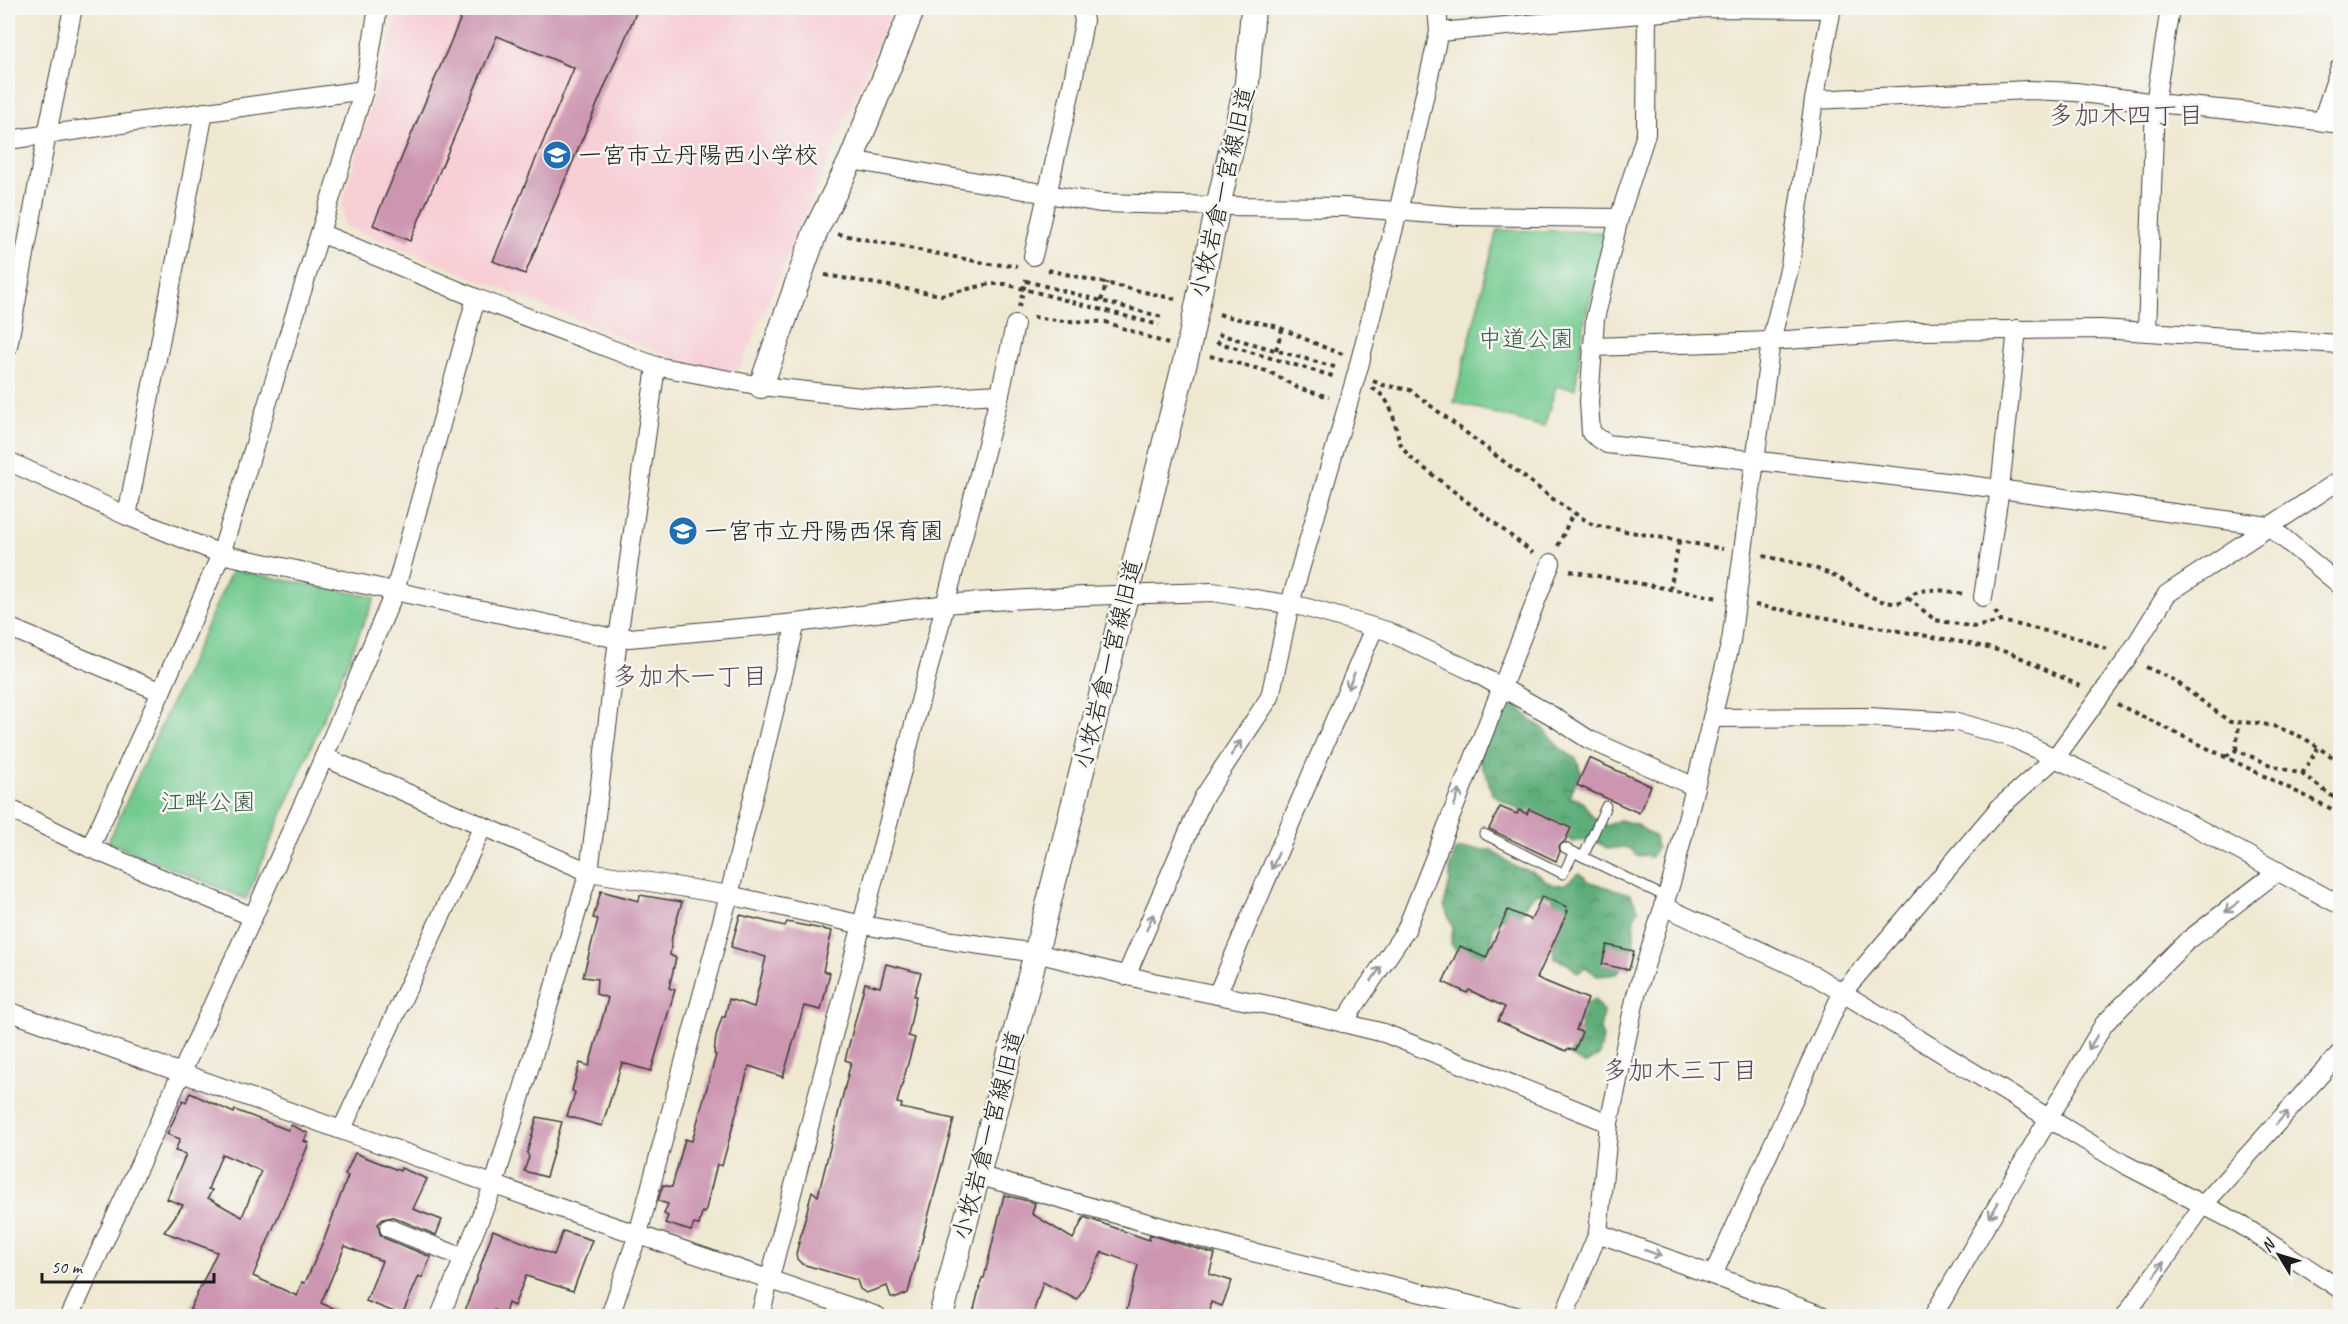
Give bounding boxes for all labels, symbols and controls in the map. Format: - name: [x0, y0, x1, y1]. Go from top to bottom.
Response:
- street label: 小牧岩倉一宮線旧道: [1183, 83, 1261, 301]
- district label: 多加木四丁目: [2048, 99, 2204, 132]
- school or university icon: 一宮市立丹陽西小学校: [541, 139, 573, 171]
- place label: 一宮市立丹陽西小学校: [578, 140, 818, 170]
- park label: 中道公園: [1478, 324, 1574, 354]
- school or university icon: 一宮市立丹陽西保育園: [667, 515, 699, 547]
- place label: 一宮市立丹陽西保育園: [704, 516, 944, 546]
- street label: 小牧岩倉一宮線旧道: [1067, 556, 1149, 772]
- district label: 多加木一丁目: [612, 660, 768, 693]
- one-way arrow: [1345, 672, 1356, 690]
- one-way arrow: [1231, 740, 1243, 757]
- park label: 江畔公園: [160, 787, 256, 817]
- one-way arrow: [1453, 789, 1464, 808]
- one-way arrow: [1268, 851, 1280, 869]
- one-way arrow: [2224, 900, 2240, 913]
- one-way arrow: [1145, 913, 1156, 931]
- one-way arrow: [1370, 967, 1382, 983]
- street label: 小牧岩倉一宮線旧道: [946, 1027, 1030, 1243]
- one-way arrow: [2087, 1033, 2099, 1050]
- district label: 多加木三丁目: [1602, 1054, 1758, 1087]
- one-way arrow: [2275, 1111, 2289, 1126]
- one-way arrow: [1988, 1201, 2000, 1218]
- north arrow: [2249, 1225, 2309, 1285]
- text: N: [2257, 1234, 2281, 1256]
- scale bar: [42, 1246, 214, 1284]
- one-way arrow: [1643, 1248, 1662, 1259]
- text: 50 m: [51, 1256, 84, 1278]
- one-way arrow: [2153, 1261, 2165, 1277]

